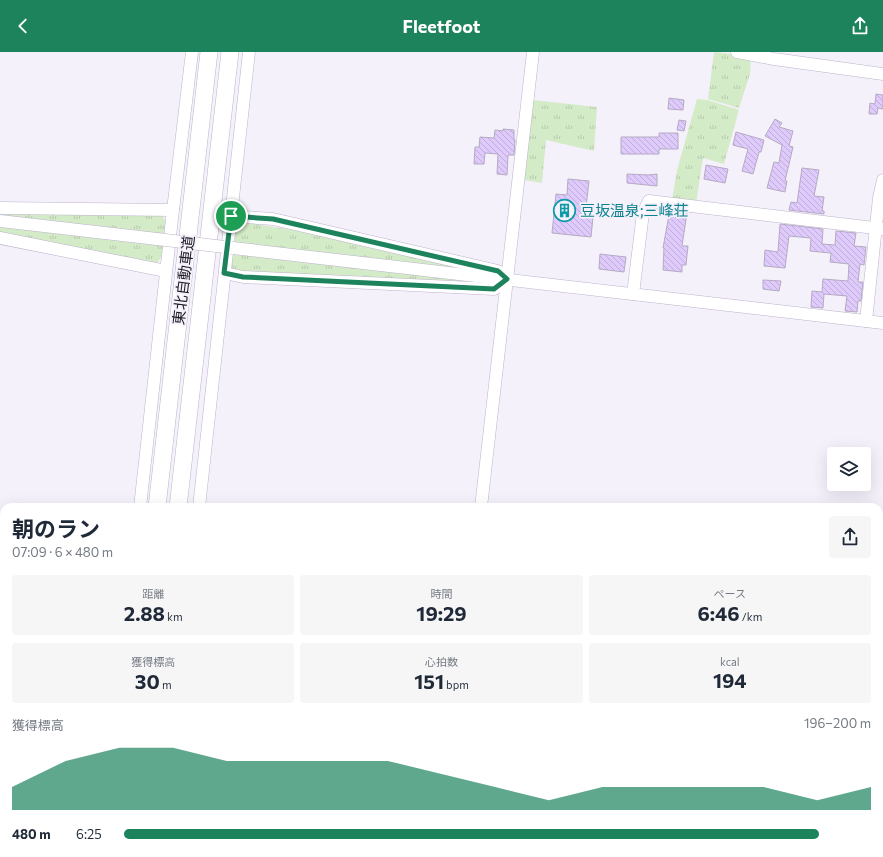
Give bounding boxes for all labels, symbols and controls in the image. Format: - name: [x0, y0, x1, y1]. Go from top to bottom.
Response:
- icon: back: [12, 15, 34, 37]
- text: Fleetfoot: [403, 15, 480, 37]
- icon: share: [849, 15, 871, 37]
- building icon: 豆坂温泉;三峰荘: [551, 197, 577, 223]
- pin: [214, 199, 248, 233]
- place label: 豆坂温泉;三峰荘: [580, 201, 689, 219]
- icon: arrive: [220, 205, 242, 227]
- street label: 東北自動車道: [169, 234, 197, 326]
- map controls: [827, 447, 871, 491]
- button: layers: [827, 447, 871, 491]
- text: 朝のラン: [12, 515, 100, 542]
- button: share: [829, 516, 871, 558]
- text: 07:09 · 6 × 480 m: [12, 544, 113, 560]
- text: 距離: [142, 587, 164, 600]
- text: 時間: [430, 587, 452, 600]
- text: ペース: [714, 587, 746, 600]
- text: 2.88: [124, 601, 165, 625]
- text: 19:29: [416, 601, 467, 625]
- text: 6:46: [697, 601, 740, 625]
- text: km: [165, 610, 183, 623]
- text: /km: [740, 610, 762, 623]
- text: 獲得標高: [131, 655, 175, 668]
- text: 心拍数: [425, 655, 458, 668]
- text: kcal: [720, 655, 740, 668]
- text: 194: [713, 668, 747, 692]
- text: 30: [135, 669, 160, 693]
- text: 151: [414, 669, 444, 693]
- text: m: [160, 678, 172, 691]
- text: bpm: [444, 678, 469, 691]
- text: 196–200 m: [804, 715, 871, 731]
- text: 獲得標高: [12, 717, 64, 733]
- text: 480 m: [12, 826, 50, 842]
- text: 6:25: [76, 826, 102, 842]

